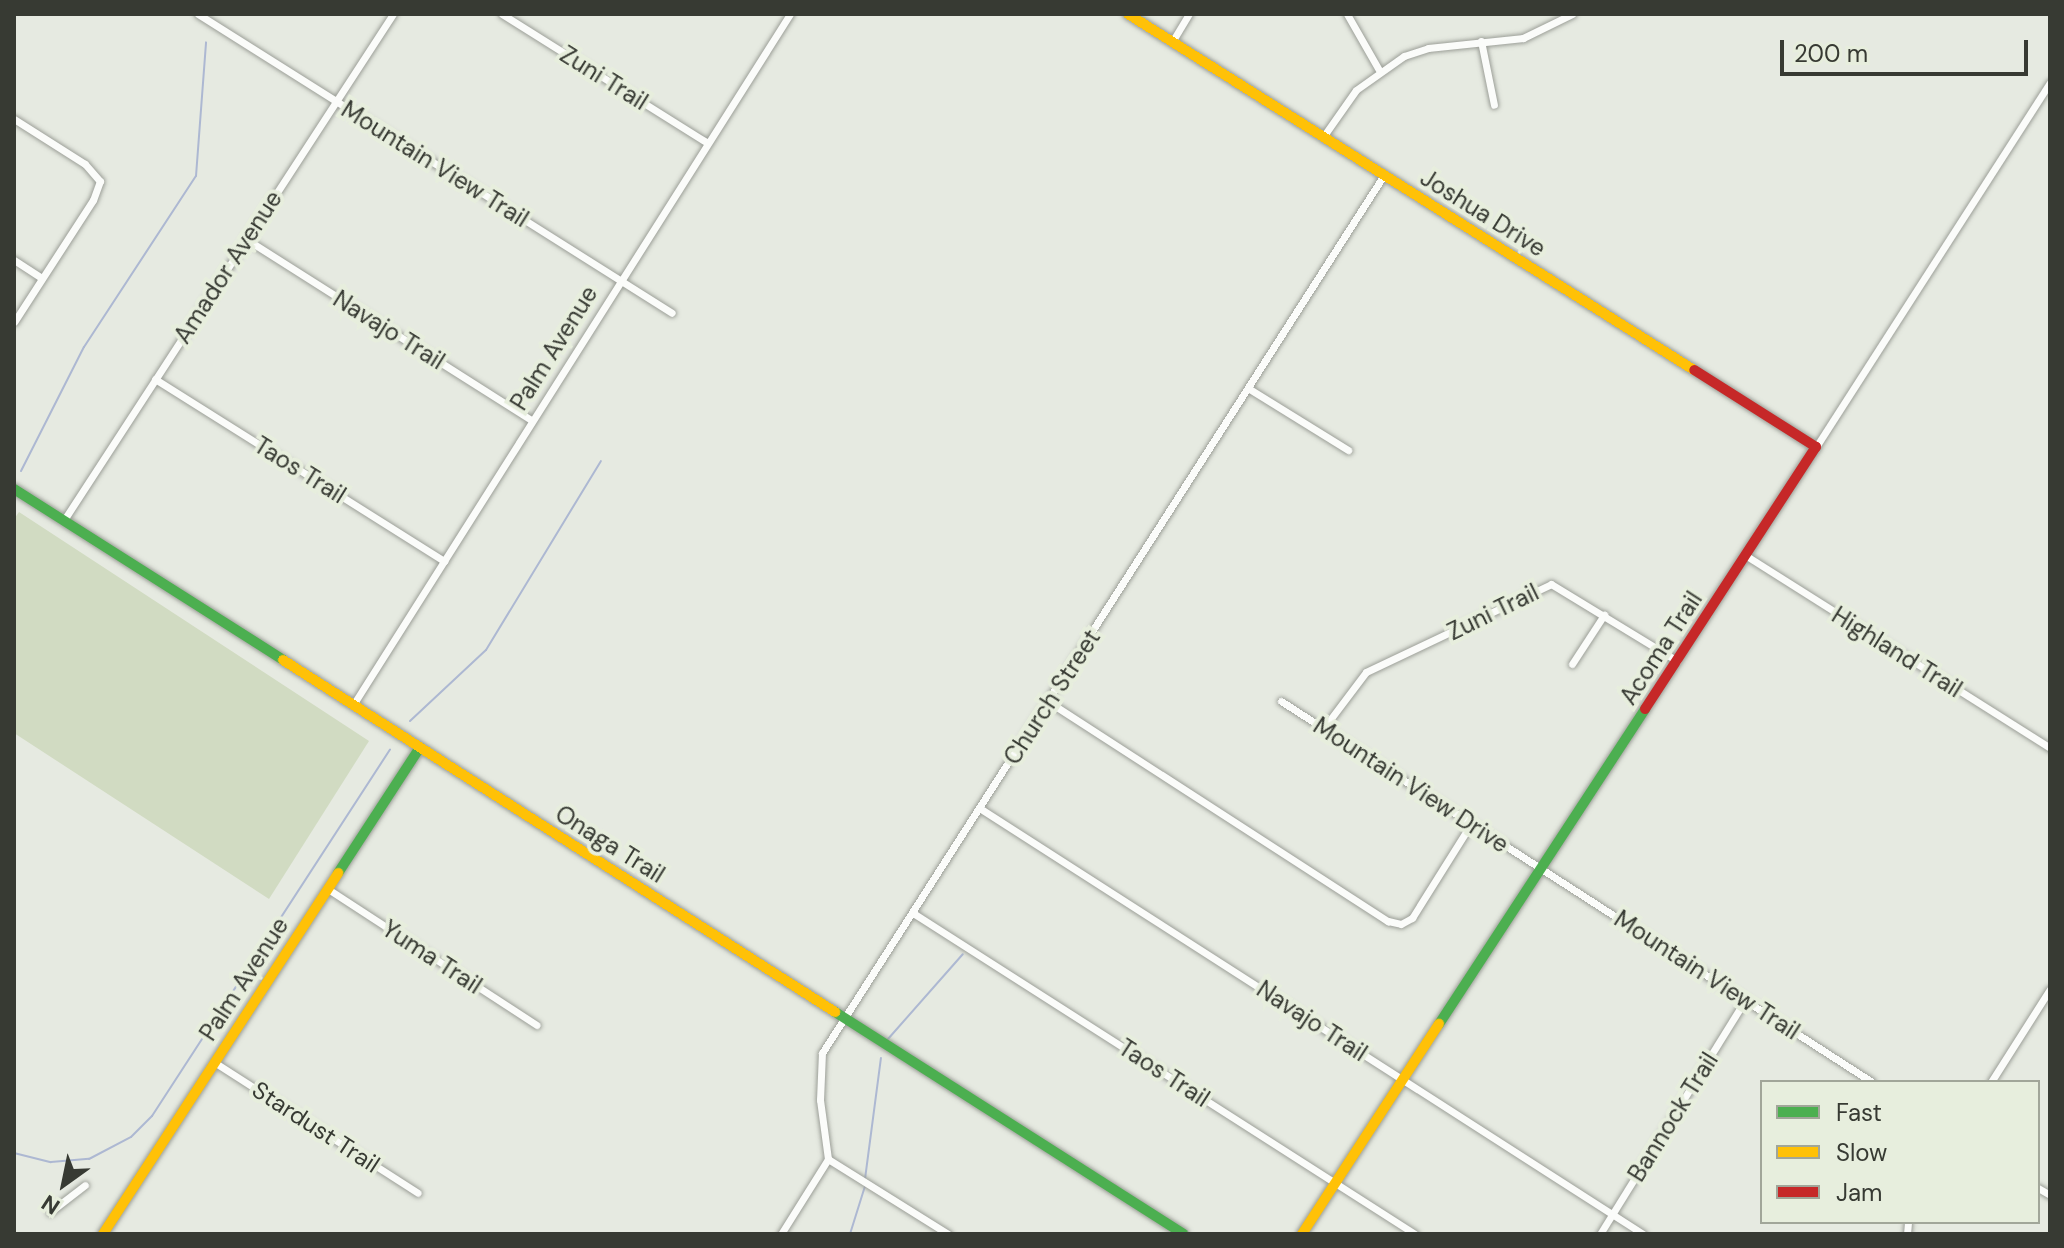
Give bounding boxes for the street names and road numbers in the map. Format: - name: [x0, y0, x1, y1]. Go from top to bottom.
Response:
- street label: Zuni Trail: [555, 40, 653, 116]
- street label: Mountain View Trail: [336, 95, 534, 233]
- street label: Joshua Drive: [1415, 163, 1551, 263]
- street label: Amador Avenue: [168, 185, 288, 349]
- street label: Palm Avenue: [504, 281, 604, 415]
- street label: Navajo Trail: [328, 284, 450, 376]
- street label: Taos Trail: [249, 431, 351, 509]
- street label: Zuni Trail: [1443, 578, 1543, 646]
- street label: Acoma Trail: [1614, 586, 1708, 710]
- street label: Highland Trail: [1827, 601, 1967, 703]
- street label: Church Street: [998, 624, 1106, 770]
- street label: Mountain View Drive: [1308, 711, 1514, 859]
- street label: Onaga Trail: [550, 799, 670, 889]
- street label: Mountain View Trail: [1609, 904, 1805, 1046]
- street label: Palm Avenue: [193, 912, 295, 1046]
- street label: Yuma Trail: [377, 914, 487, 1000]
- street label: Navajo Trail: [1251, 975, 1373, 1067]
- street label: Taos Trail: [1113, 1033, 1215, 1113]
- street label: Bannock Trail: [1622, 1047, 1724, 1187]
- street label: Stardust Trail: [247, 1075, 385, 1179]

